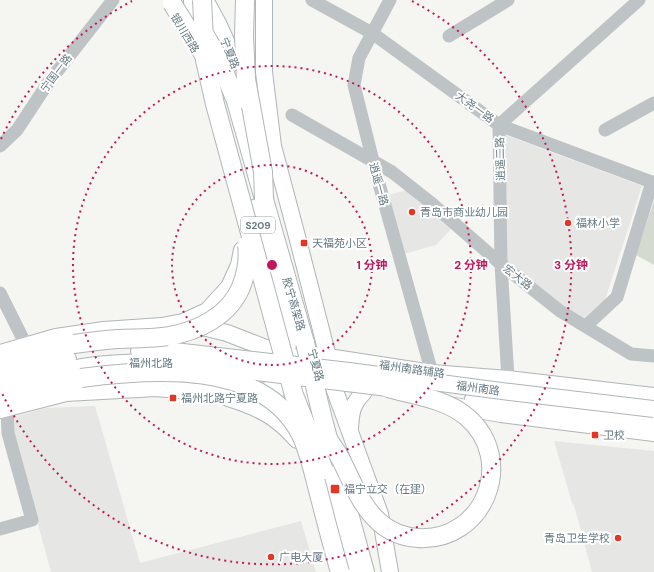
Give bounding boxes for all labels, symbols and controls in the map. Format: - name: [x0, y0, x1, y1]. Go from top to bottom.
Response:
- street label: 银川西路: [168, 11, 202, 55]
- street label: 宁夏路: [217, 35, 243, 71]
- street label: 宁国一路: [37, 51, 75, 95]
- street label: 大尧一路: [453, 88, 497, 126]
- street label: 逍遥二路: [493, 137, 507, 181]
- street label: 逍遥一路: [367, 161, 391, 207]
- place label: 青岛市商业幼儿园: [420, 205, 508, 219]
- marker: 青岛市商业幼儿园: [407, 207, 417, 217]
- place label: 福林小学: [576, 216, 620, 230]
- road number: S209: [241, 217, 275, 233]
- marker: 福林小学: [563, 218, 573, 228]
- place label: 天福苑小区: [312, 236, 367, 250]
- marker: 天福苑小区: [299, 238, 309, 248]
- text: 1 分钟: [356, 257, 388, 273]
- text: 2 分钟: [454, 257, 488, 273]
- text: 3 分钟: [554, 257, 588, 273]
- centre of rings: [265, 258, 279, 272]
- street label: 宏大路: [501, 261, 535, 293]
- street label: 胶宁高架路: [280, 276, 308, 332]
- street label: 宁夏路: [305, 347, 327, 383]
- street label: 福州北路: [129, 356, 173, 370]
- street label: 福州南路辅路: [378, 357, 446, 381]
- street label: 福州南路: [455, 378, 501, 398]
- place label: 福州北路宁夏路: [181, 391, 258, 405]
- marker: 福州北路宁夏路: [168, 393, 178, 403]
- place label: 卫校: [603, 428, 625, 442]
- marker: 卫校: [590, 430, 600, 440]
- place label: 福宁立交（在建）: [344, 482, 432, 496]
- marker: 福宁立交（在建）: [329, 483, 341, 495]
- place label: 青岛卫生学校: [544, 531, 610, 545]
- marker: 青岛卫生学校: [613, 533, 623, 543]
- place label: 广电大厦: [279, 550, 323, 564]
- marker: 广电大厦: [266, 552, 276, 562]

